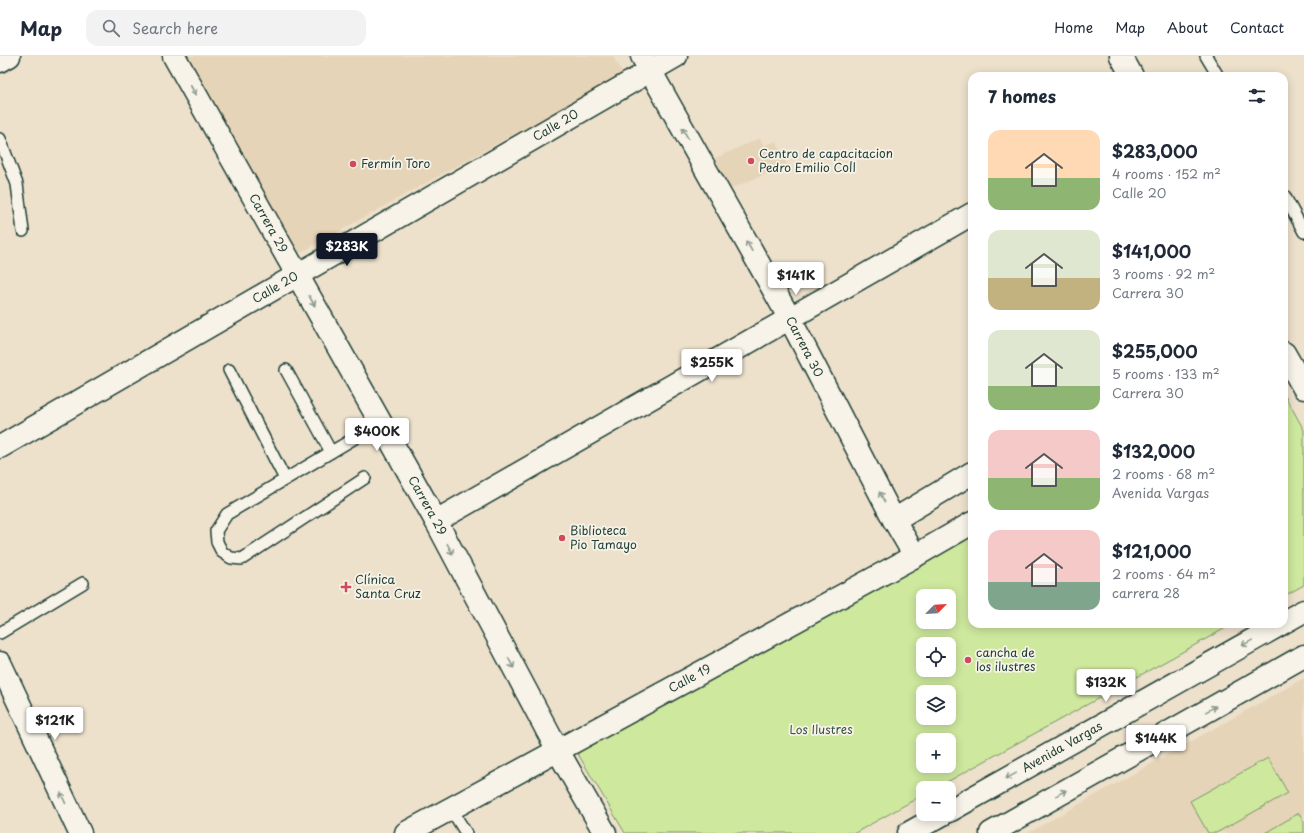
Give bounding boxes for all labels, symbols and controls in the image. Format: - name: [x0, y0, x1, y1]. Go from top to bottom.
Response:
- search box: [86, 10, 366, 46]
- text: Map: [20, 14, 62, 42]
- text: Search here: [132, 16, 218, 39]
- icon: search: [100, 17, 122, 39]
- text: Home: [1054, 17, 1093, 38]
- text: Map: [1115, 17, 1145, 38]
- text: About: [1167, 17, 1208, 38]
- text: Contact: [1230, 17, 1284, 38]
- text: 7 homes: [988, 83, 1056, 109]
- one-way arrow: [189, 84, 197, 96]
- icon: filters: [1246, 85, 1268, 107]
- street label: Calle 20: [529, 104, 582, 145]
- one-way arrow: [681, 127, 689, 139]
- text: $283,000: [1112, 138, 1198, 164]
- place label: Centro de capacitacion Pedro Emilio Coll: [759, 144, 893, 176]
- icon: home: [1020, 146, 1068, 194]
- place label: Fermín Toro: [361, 154, 430, 172]
- marker: Centro de capacitacion Pedro Emilio Coll: [746, 156, 756, 166]
- marker: Fermín Toro: [348, 159, 358, 169]
- text: 4 rooms · 152 m²: [1112, 164, 1221, 183]
- text: Calle 20: [1112, 183, 1166, 202]
- street label: Carrera 29: [245, 190, 293, 256]
- pin: $283K: [319, 233, 375, 267]
- text: $283K: [325, 236, 369, 255]
- text: $141,000: [1112, 238, 1191, 264]
- one-way arrow: [745, 241, 752, 253]
- icon: home: [1020, 246, 1068, 294]
- pin: $141K: [768, 262, 824, 296]
- text: 3 rooms · 92 m²: [1112, 264, 1215, 283]
- text: $141K: [777, 265, 815, 284]
- street label: Calle 20: [249, 266, 301, 307]
- text: Carrera 30: [1112, 283, 1184, 302]
- one-way arrow: [308, 295, 316, 307]
- street label: Carrera 30: [782, 313, 829, 380]
- text: $255,000: [1112, 338, 1198, 364]
- icon: home: [1020, 346, 1068, 394]
- pin: $255K: [684, 349, 740, 383]
- text: $255K: [690, 352, 734, 371]
- text: 5 rooms · 133 m²: [1112, 364, 1220, 383]
- text: Carrera 30: [1112, 383, 1184, 402]
- pin: $400K: [349, 418, 405, 452]
- text: $400K: [354, 421, 400, 440]
- text: $132,000: [1112, 438, 1195, 464]
- icon: home: [1020, 446, 1068, 494]
- text: 2 rooms · 68 m²: [1112, 464, 1215, 483]
- street label: Carrera 29: [404, 472, 452, 538]
- text: Avenida Vargas: [1112, 483, 1209, 502]
- one-way arrow: [878, 491, 886, 503]
- place label: Biblioteca Pio Tamayo: [570, 521, 637, 553]
- marker: Biblioteca Pio Tamayo: [557, 533, 567, 543]
- text: $121,000: [1112, 538, 1191, 564]
- one-way arrow: [447, 542, 455, 554]
- icon: home: [1020, 546, 1068, 594]
- text: 2 rooms · 64 m²: [1112, 564, 1216, 583]
- place label: Clínica Santa Cruz: [355, 570, 421, 602]
- marker: Clínica Santa Cruz: [340, 581, 352, 593]
- text: carrera 28: [1112, 583, 1180, 602]
- north arrow: [916, 589, 956, 629]
- map controls: [916, 589, 956, 821]
- button: locate: [916, 637, 956, 677]
- one-way arrow: [1241, 640, 1253, 648]
- place label: cancha de los ilustres: [976, 643, 1036, 675]
- marker: cancha de los ilustres: [963, 655, 973, 665]
- one-way arrow: [508, 657, 516, 669]
- street label: Calle 19: [665, 659, 714, 697]
- pin: $132K: [1078, 669, 1134, 703]
- text: $132K: [1085, 672, 1127, 691]
- button: layers: [916, 685, 956, 725]
- one-way arrow: [1205, 704, 1217, 712]
- pin: $121K: [27, 707, 83, 741]
- text: $121K: [35, 710, 75, 729]
- street label: Avenida Vargas: [1018, 716, 1106, 776]
- park label: Los Ilustres: [789, 720, 853, 738]
- pin: $144K: [1128, 725, 1184, 759]
- text: $144K: [1135, 728, 1177, 747]
- button: +: [916, 733, 956, 773]
- one-way arrow: [1005, 772, 1017, 780]
- button: −: [916, 781, 956, 821]
- one-way arrow: [1055, 789, 1067, 797]
- one-way arrow: [59, 792, 66, 804]

